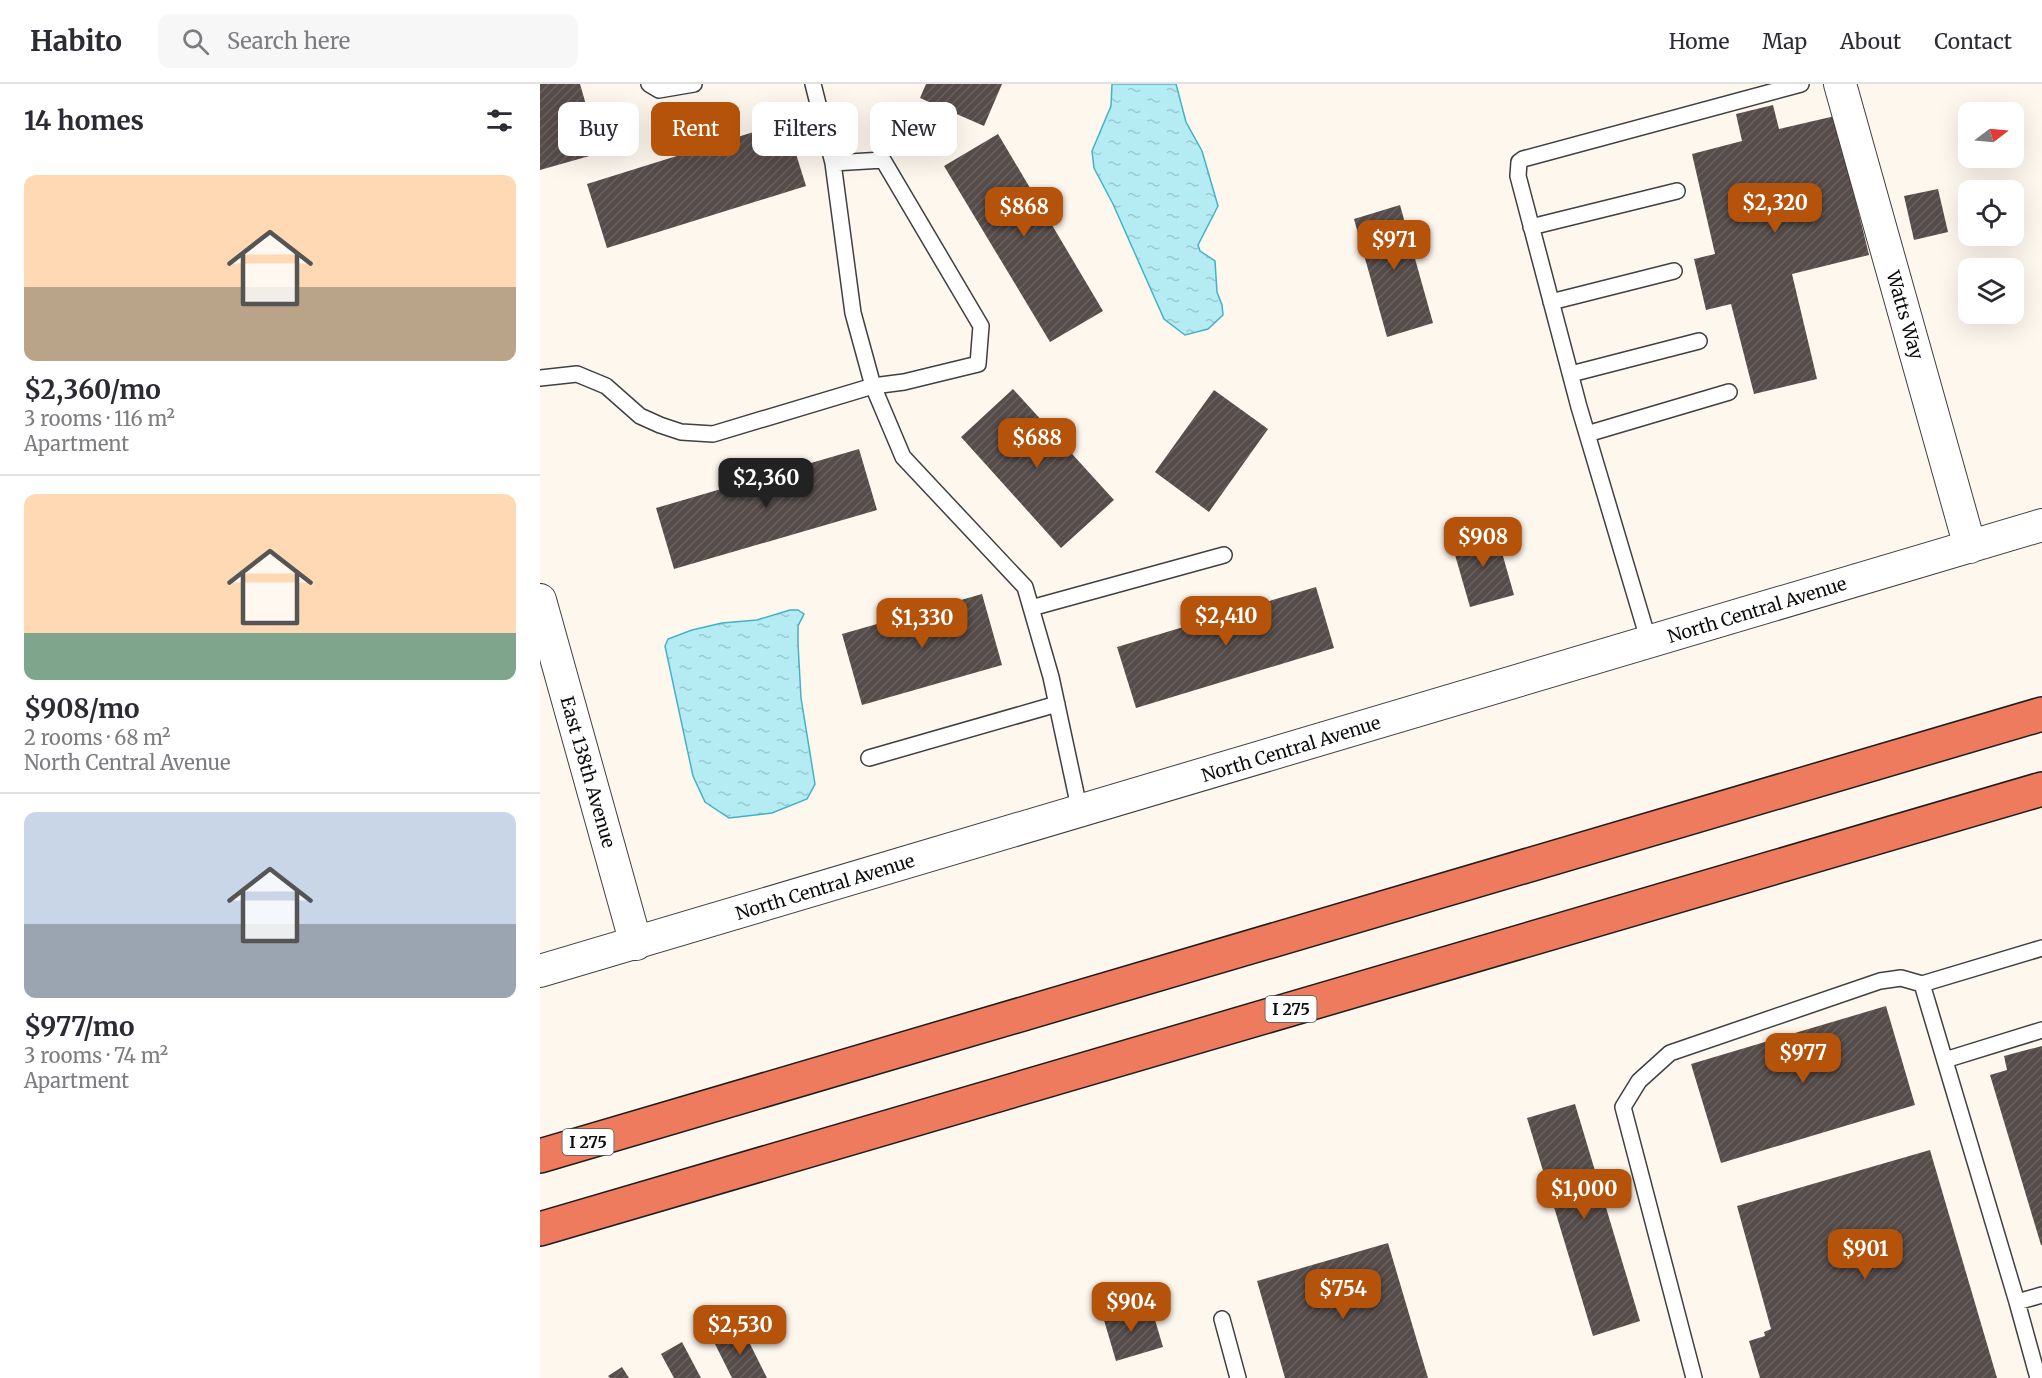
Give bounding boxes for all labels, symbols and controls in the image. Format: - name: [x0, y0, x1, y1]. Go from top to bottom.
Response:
- search box: [158, 14, 578, 68]
- text: Habito: [30, 23, 122, 59]
- icon: search: [179, 25, 212, 58]
- text: Search here: [227, 27, 350, 55]
- text: Home: [1669, 28, 1729, 55]
- text: Map: [1762, 28, 1807, 55]
- text: About: [1840, 28, 1901, 55]
- text: Contact: [1934, 28, 2012, 55]
- chip: Buy: [558, 102, 639, 156]
- chip: Rent: [651, 102, 740, 156]
- chip: Filters: [752, 102, 858, 156]
- chip: New: [870, 102, 957, 156]
- north arrow: [1958, 102, 2024, 168]
- map controls: [1958, 102, 2024, 324]
- text: 14 homes: [24, 104, 144, 137]
- icon: filters: [483, 104, 516, 137]
- button: locate: [1958, 180, 2024, 246]
- pin: $2,320: [1726, 183, 1824, 234]
- pin: $868: [988, 187, 1060, 238]
- text: $2,320: [1742, 190, 1808, 215]
- text: $868: [999, 194, 1049, 219]
- icon: home: [216, 214, 324, 322]
- pin: $971: [1358, 220, 1430, 271]
- text: $971: [1371, 227, 1417, 252]
- button: layers: [1958, 258, 2024, 324]
- street label: Watts Way: [1881, 267, 1929, 362]
- text: $2,360/mo: [24, 373, 161, 406]
- text: 3 rooms · 116 m²: [24, 406, 175, 431]
- pin: $688: [1001, 418, 1073, 469]
- text: $688: [1012, 425, 1062, 450]
- text: Apartment: [24, 431, 129, 456]
- pin: $2,360: [717, 458, 815, 509]
- text: $2,360: [732, 465, 800, 490]
- pin: $908: [1447, 517, 1519, 568]
- text: $908: [1458, 524, 1508, 549]
- icon: home: [216, 533, 324, 641]
- street label: North Central Avenue: [1665, 572, 1849, 648]
- pin: $2,410: [1177, 596, 1275, 647]
- pin: $1,330: [873, 598, 971, 649]
- text: $2,410: [1194, 603, 1258, 628]
- text: $1,330: [891, 605, 953, 630]
- text: $908/mo: [24, 692, 140, 725]
- street label: East 138th Avenue: [555, 694, 621, 850]
- street label: North Central Avenue: [1199, 711, 1383, 787]
- text: 2 rooms · 68 m²: [24, 725, 171, 750]
- text: North Central Avenue: [24, 750, 230, 775]
- street label: North Central Avenue: [733, 849, 917, 925]
- icon: home: [216, 851, 324, 959]
- road number: I 275: [1266, 996, 1317, 1022]
- text: $977/mo: [24, 1010, 135, 1043]
- pin: $977: [1767, 1033, 1839, 1084]
- text: $977: [1779, 1040, 1827, 1065]
- text: 3 rooms · 74 m²: [24, 1043, 168, 1068]
- text: Apartment: [24, 1068, 129, 1093]
- road number: I 275: [562, 1129, 614, 1155]
- pin: $1,000: [1535, 1169, 1633, 1220]
- text: $1,000: [1550, 1176, 1618, 1201]
- pin: $901: [1829, 1229, 1901, 1280]
- text: $901: [1842, 1236, 1888, 1261]
- pin: $754: [1307, 1269, 1379, 1320]
- text: $754: [1319, 1276, 1367, 1301]
- pin: $904: [1095, 1282, 1167, 1333]
- text: $904: [1106, 1289, 1156, 1314]
- pin: $2,530: [691, 1305, 789, 1356]
- text: $2,530: [707, 1312, 773, 1337]

